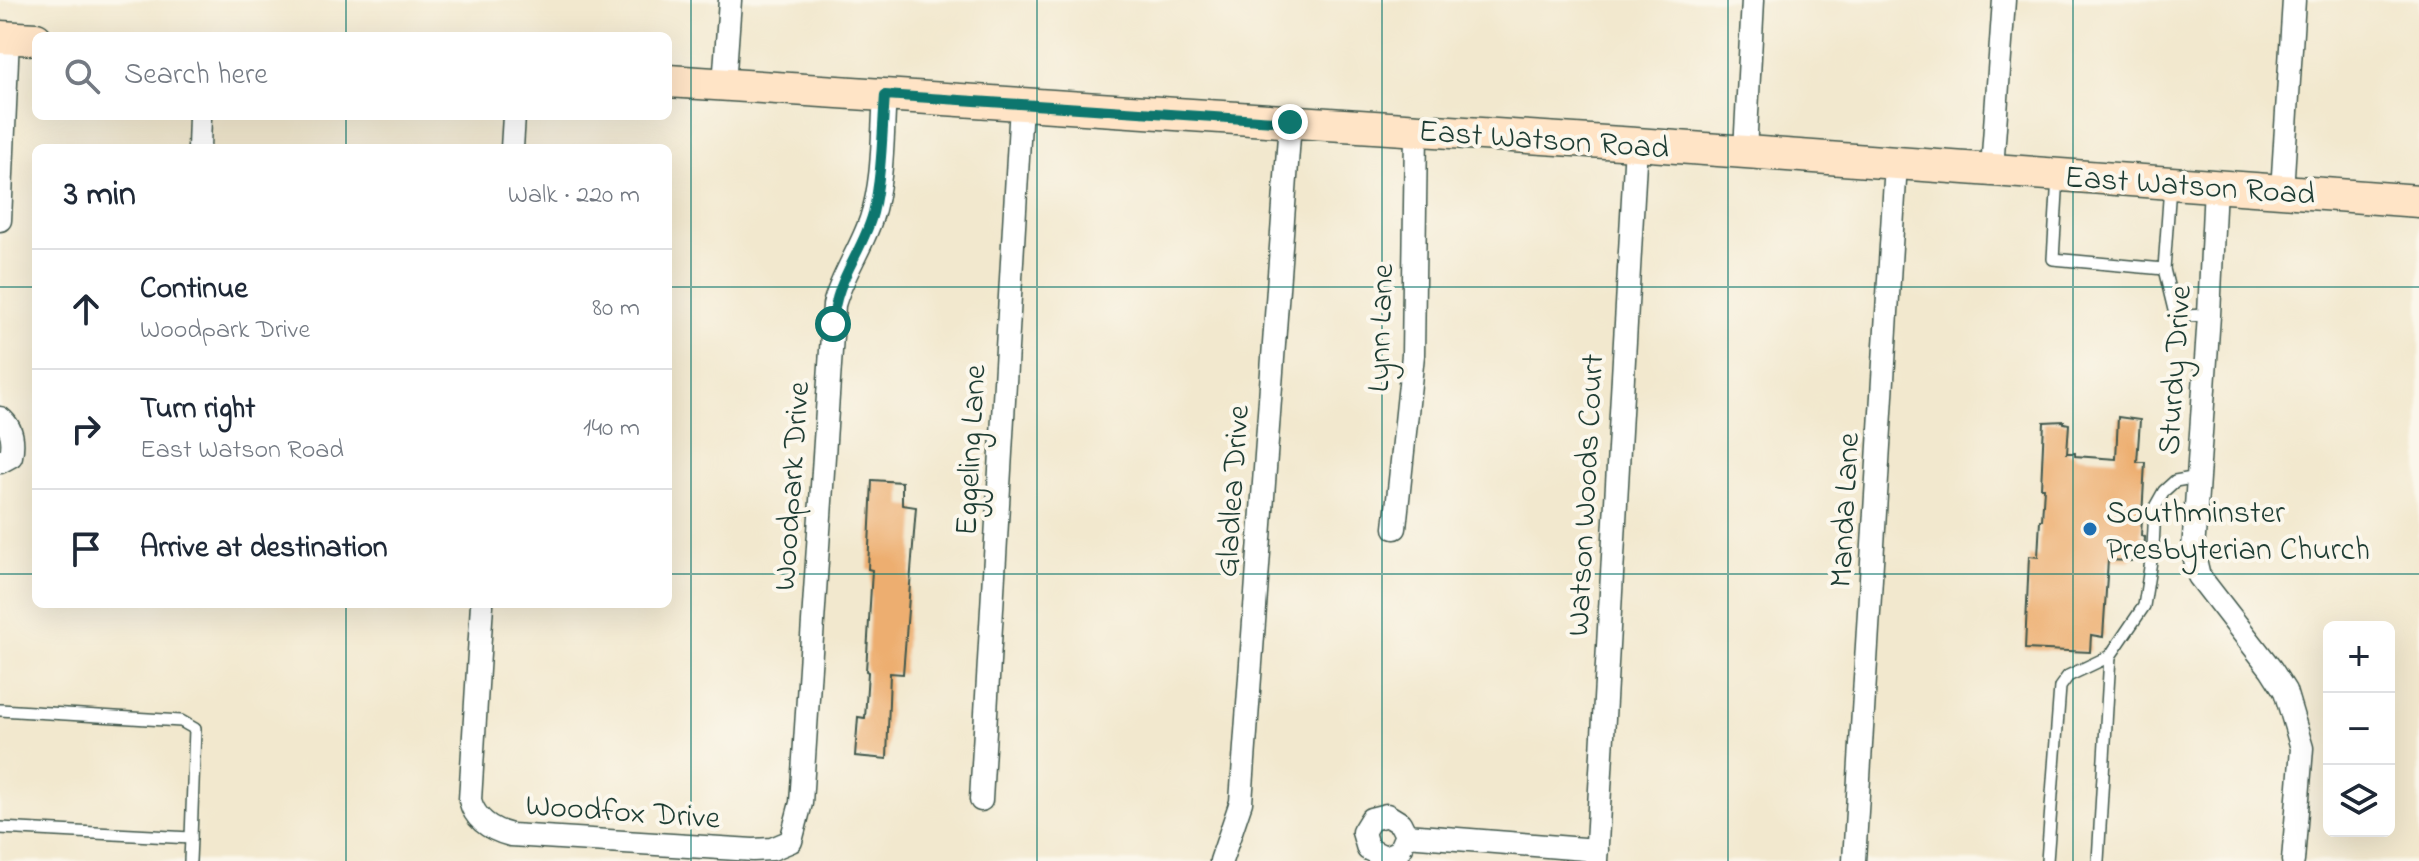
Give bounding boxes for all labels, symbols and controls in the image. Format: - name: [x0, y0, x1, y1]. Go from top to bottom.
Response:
- search box: [32, 32, 672, 120]
- icon: search: [60, 54, 104, 98]
- text: Search here: [124, 54, 268, 98]
- route end: [1272, 104, 1308, 140]
- street label: East Watson Road: [1417, 109, 1671, 174]
- street label: East Watson Road: [2063, 155, 2317, 220]
- text: 3 min: [64, 171, 136, 221]
- text: Walk · 220 m: [508, 177, 640, 215]
- street label: Lynn Lane: [1357, 262, 1408, 393]
- text: Continue: [140, 268, 248, 312]
- street label: Sturdy Drive: [2147, 283, 2206, 457]
- icon: ahead: [64, 287, 108, 331]
- text: 80 m: [592, 290, 640, 328]
- route start: [815, 306, 851, 342]
- text: Woodpark Drive: [140, 312, 310, 350]
- street label: Watson Woods Court: [1557, 352, 1618, 638]
- street label: Eggeling Lane: [945, 363, 1000, 537]
- street label: Woodpark Drive: [763, 379, 824, 592]
- text: Turn right: [140, 388, 255, 432]
- street label: Gladlea Drive: [1205, 403, 1264, 579]
- icon: right: [64, 407, 108, 451]
- text: 140 m: [583, 410, 640, 448]
- street label: Manda Lane: [1819, 431, 1874, 589]
- text: East Watson Road: [140, 432, 344, 470]
- place label: Southminster Presbyterian Church: [2106, 491, 2370, 575]
- marker: Southminster Presbyterian Church: [2081, 520, 2099, 538]
- icon: arrive: [64, 527, 108, 571]
- text: Arrive at destination: [140, 527, 388, 571]
- map controls: [2323, 621, 2395, 837]
- button: +: [2323, 621, 2395, 693]
- button: −: [2323, 693, 2395, 765]
- button: layers: [2323, 765, 2395, 837]
- street label: Woodfox Drive: [524, 783, 722, 844]

